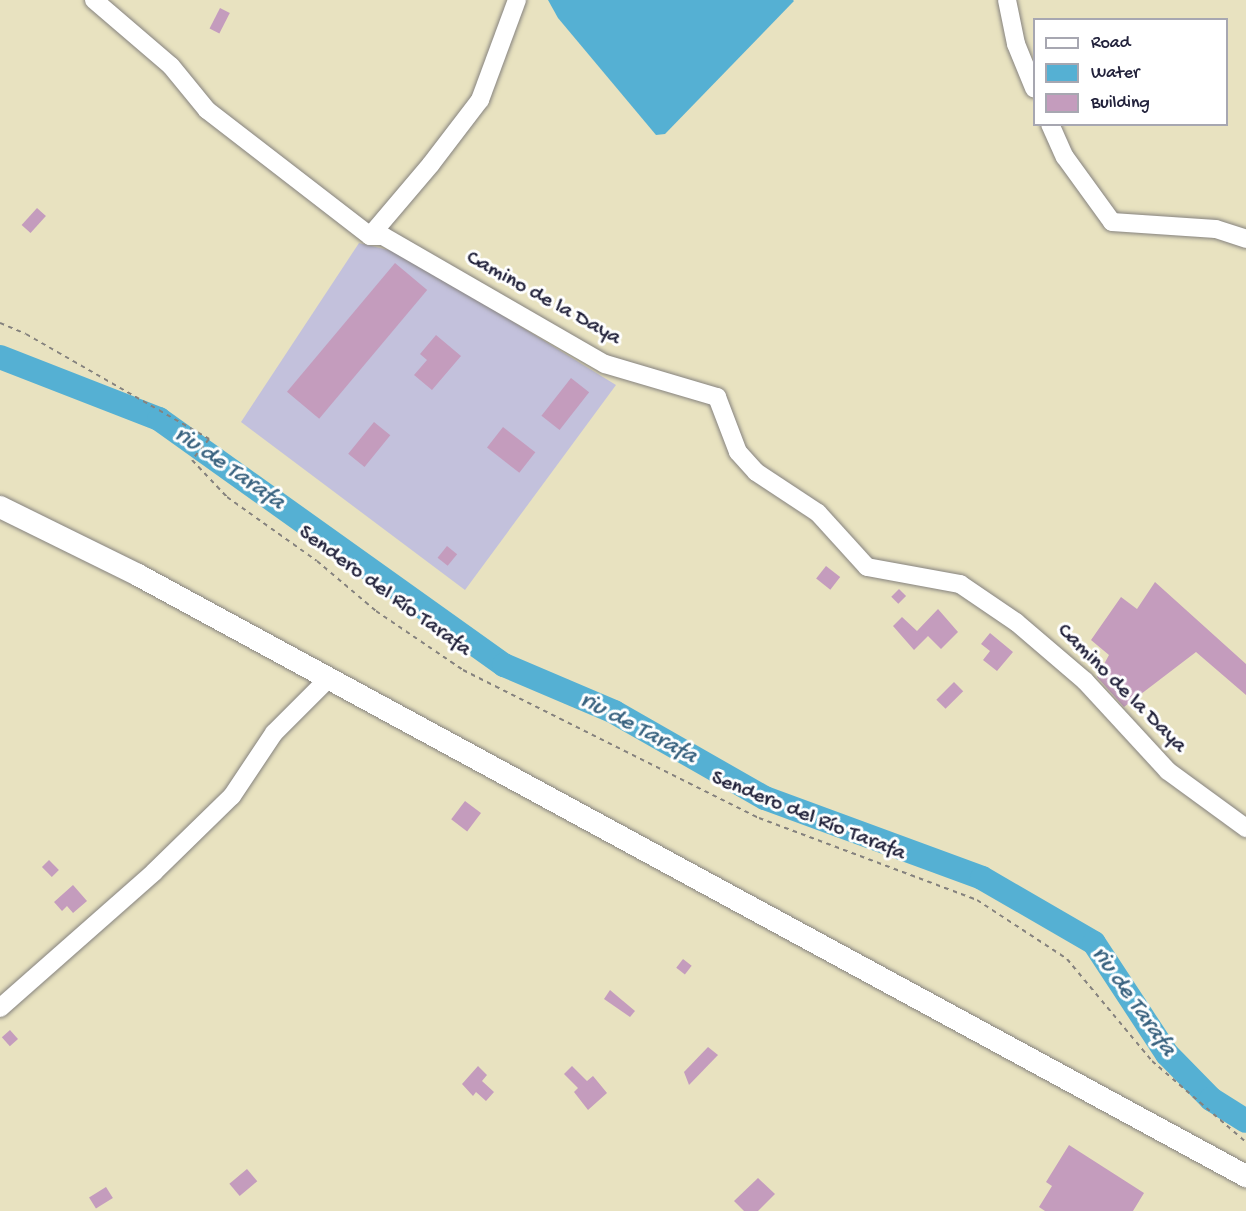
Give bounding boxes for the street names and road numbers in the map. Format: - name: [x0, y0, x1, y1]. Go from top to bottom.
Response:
- street label: Camino de la Daya: [461, 246, 625, 352]
- street label: Sendero del Río Tarafa: [292, 520, 476, 664]
- street label: Camino de la Daya: [1051, 619, 1191, 759]
- street label: Sendero del Río Tarafa: [707, 766, 909, 868]

